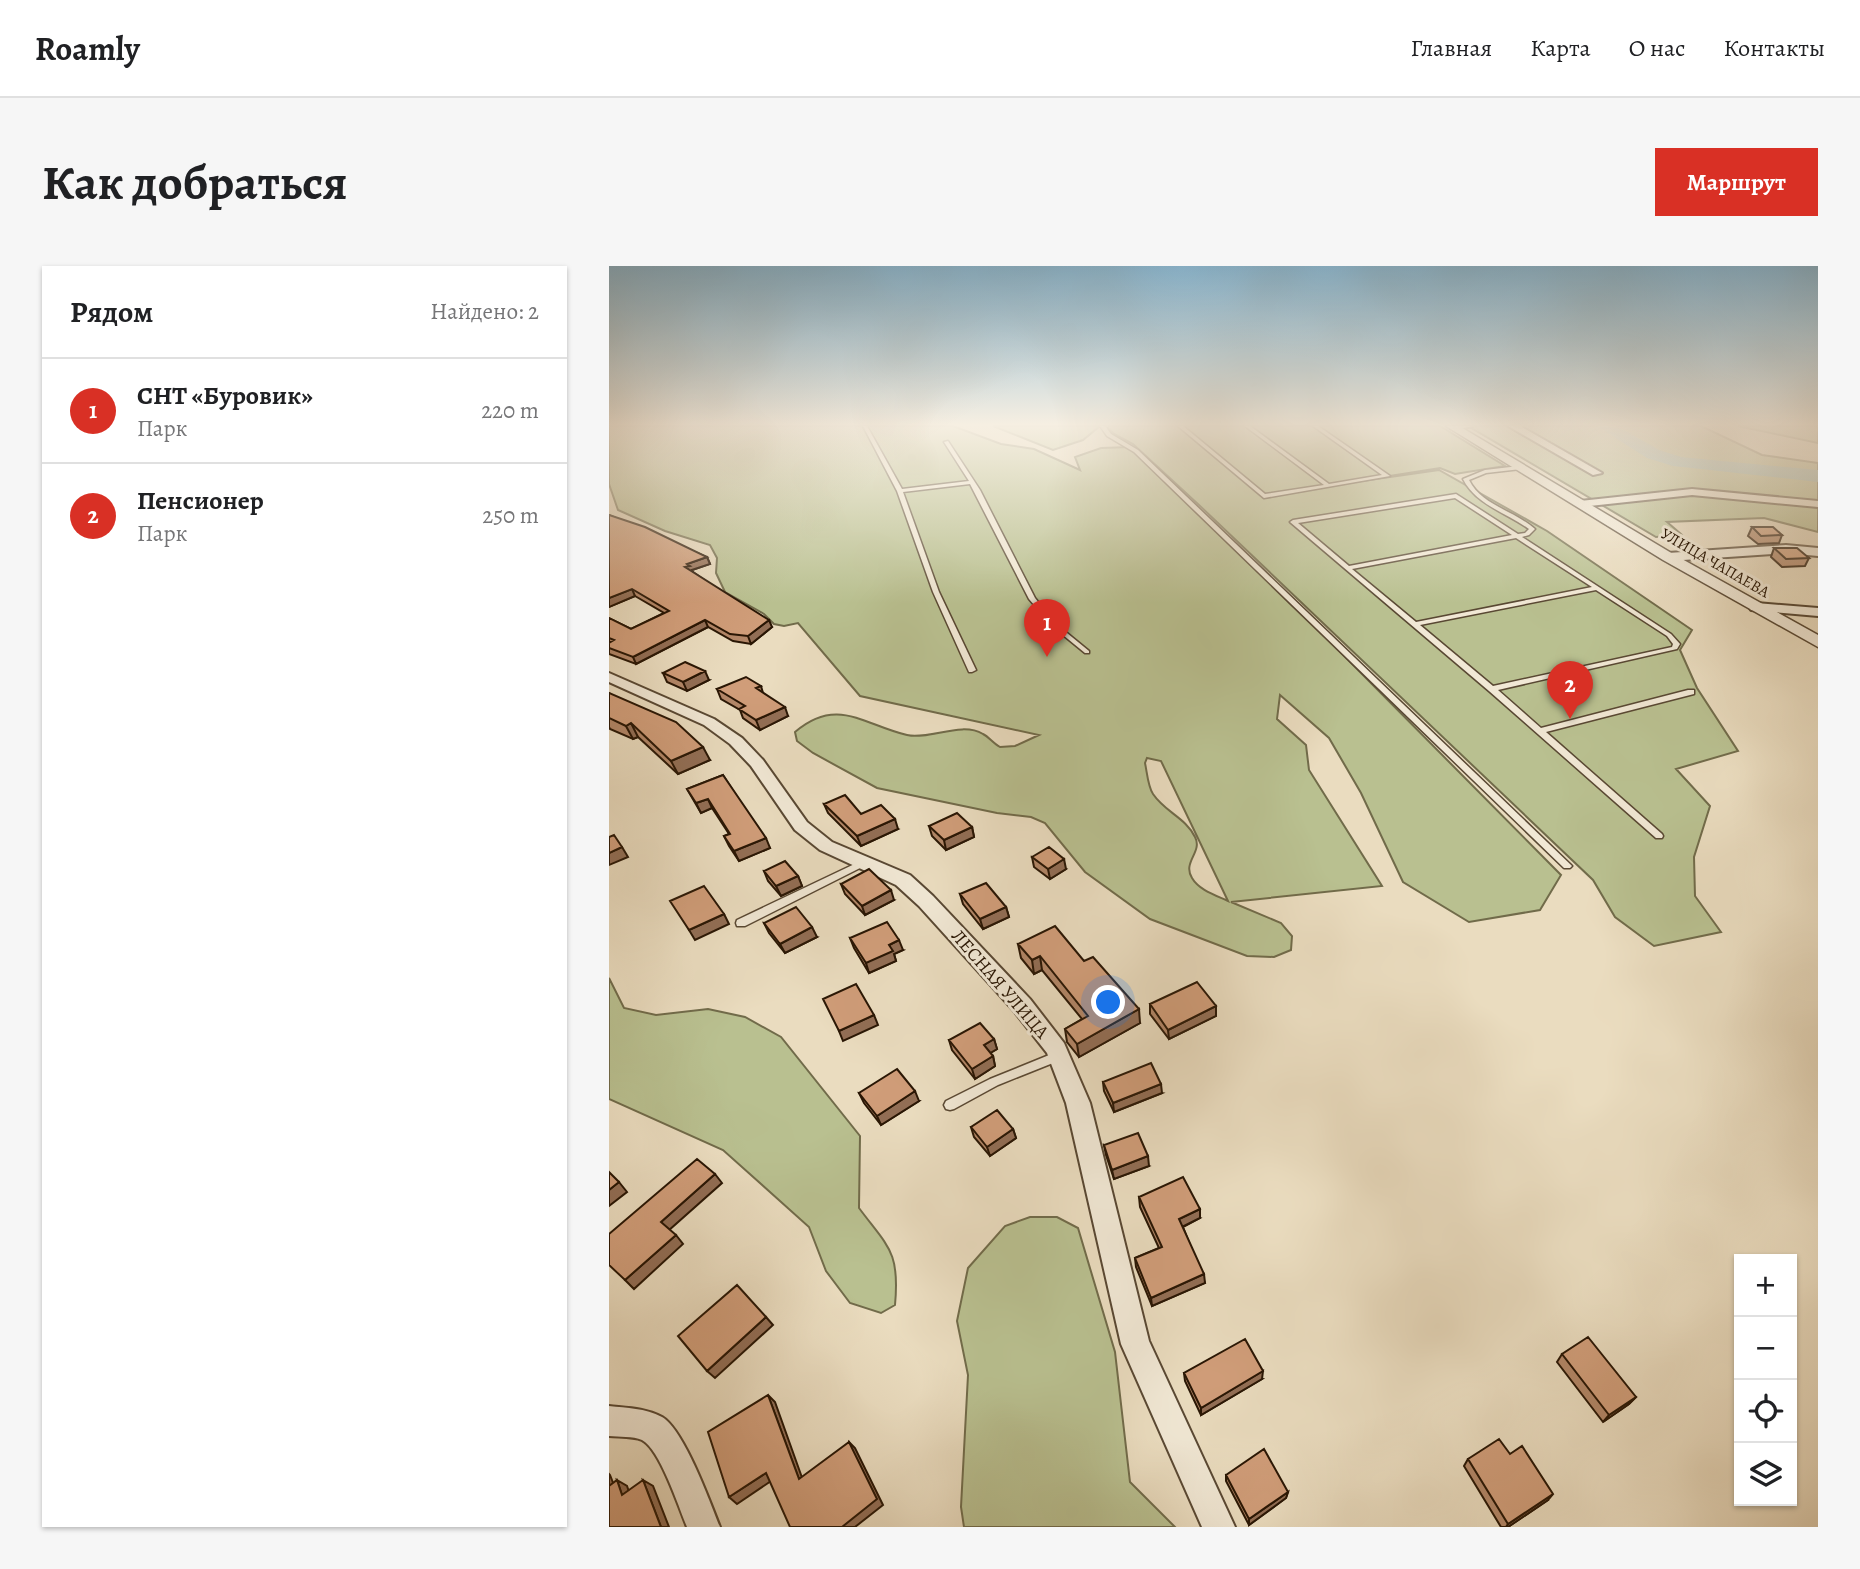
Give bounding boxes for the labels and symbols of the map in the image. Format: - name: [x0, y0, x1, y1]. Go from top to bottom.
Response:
- street label: УЛИЦА ЧАПАЕВА: [1656, 523, 1774, 604]
- pin: 1: [1024, 599, 1070, 657]
- pin: 2: [1547, 661, 1593, 719]
- street label: ЛЕСНАЯ УЛИЦА: [945, 924, 1055, 1045]
- your location: [1091, 985, 1125, 1019]

